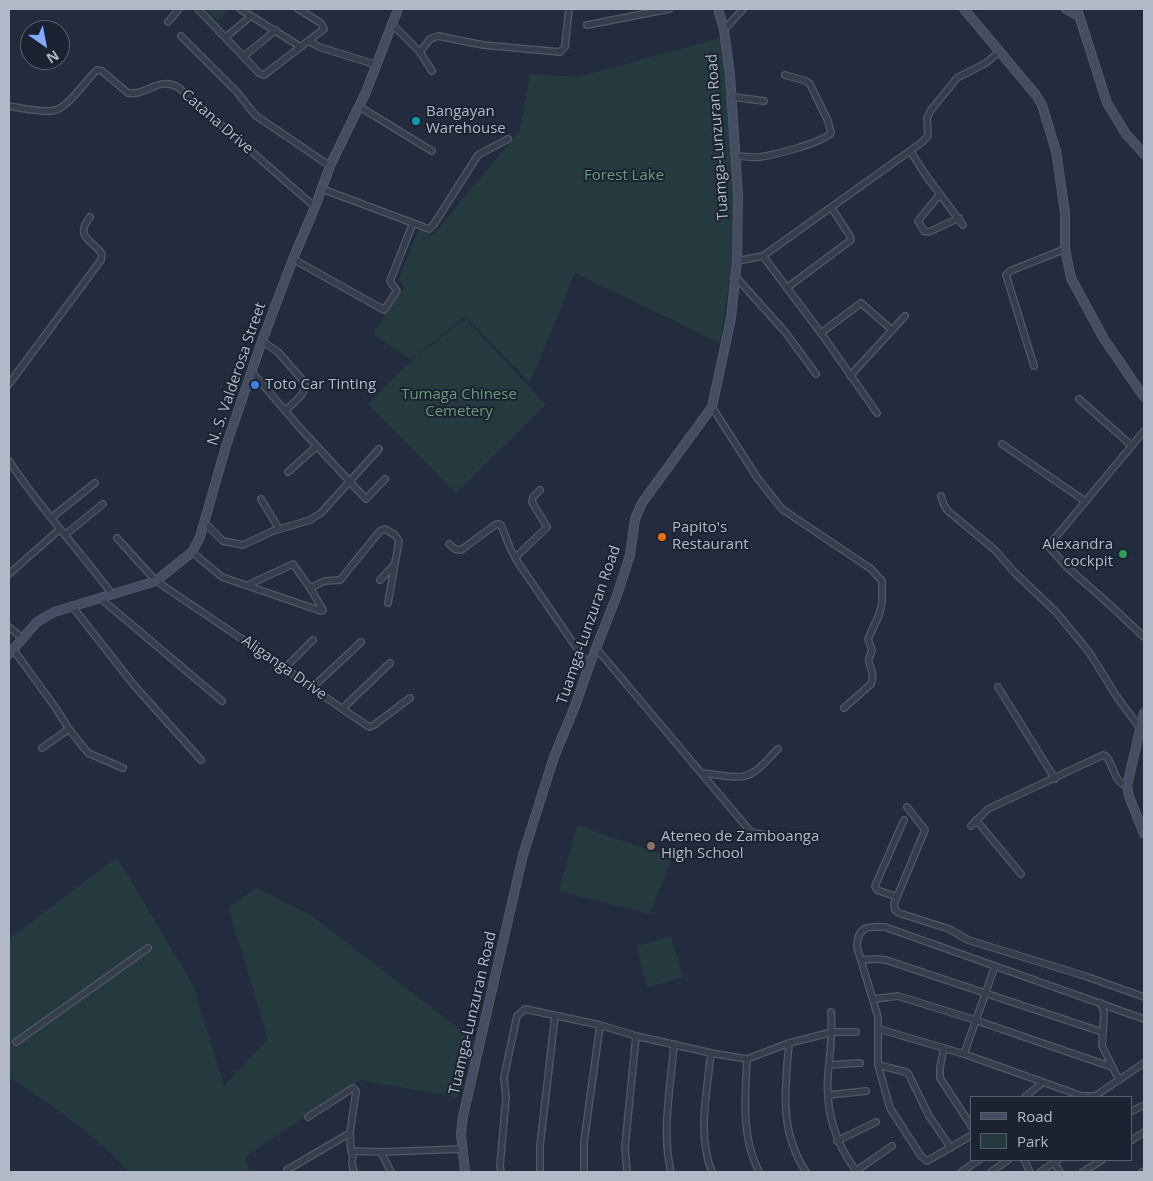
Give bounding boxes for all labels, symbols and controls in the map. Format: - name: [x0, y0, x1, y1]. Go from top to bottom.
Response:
- north arrow: [20, 20, 70, 70]
- text: N: [43, 46, 63, 68]
- street label: Tuamga-Lunzuran Road: [703, 53, 733, 221]
- street label: Catana Drive: [177, 86, 257, 158]
- place label: Bangayan Warehouse: [426, 103, 506, 138]
- marker: Bangayan Warehouse: [410, 115, 422, 127]
- park label: Forest Lake: [584, 167, 664, 185]
- street label: N. S. Valderosa Street: [204, 300, 270, 448]
- place label: Toto Car Tinting: [265, 376, 376, 394]
- marker: Toto Car Tinting: [249, 379, 261, 391]
- park label: Tumaga Chinese Cemetery: [401, 386, 517, 421]
- place label: Papito's Restaurant: [672, 519, 749, 554]
- marker: Papito's Restaurant: [656, 531, 668, 543]
- place label: Alexandra cockpit: [1042, 536, 1113, 571]
- street label: Tuamga-Lunzuran Road: [553, 543, 625, 707]
- marker: Alexandra cockpit: [1117, 548, 1129, 560]
- street label: Aliganga Drive: [238, 632, 330, 704]
- place label: Ateneo de Zamboanga High School: [661, 828, 819, 863]
- marker: Ateneo de Zamboanga High School: [645, 840, 657, 852]
- street label: Tuamga-Lunzuran Road: [445, 930, 501, 1096]
- legend: [970, 1096, 1133, 1161]
- text: Road: [1017, 1106, 1053, 1126]
- text: Park: [1017, 1131, 1048, 1151]

